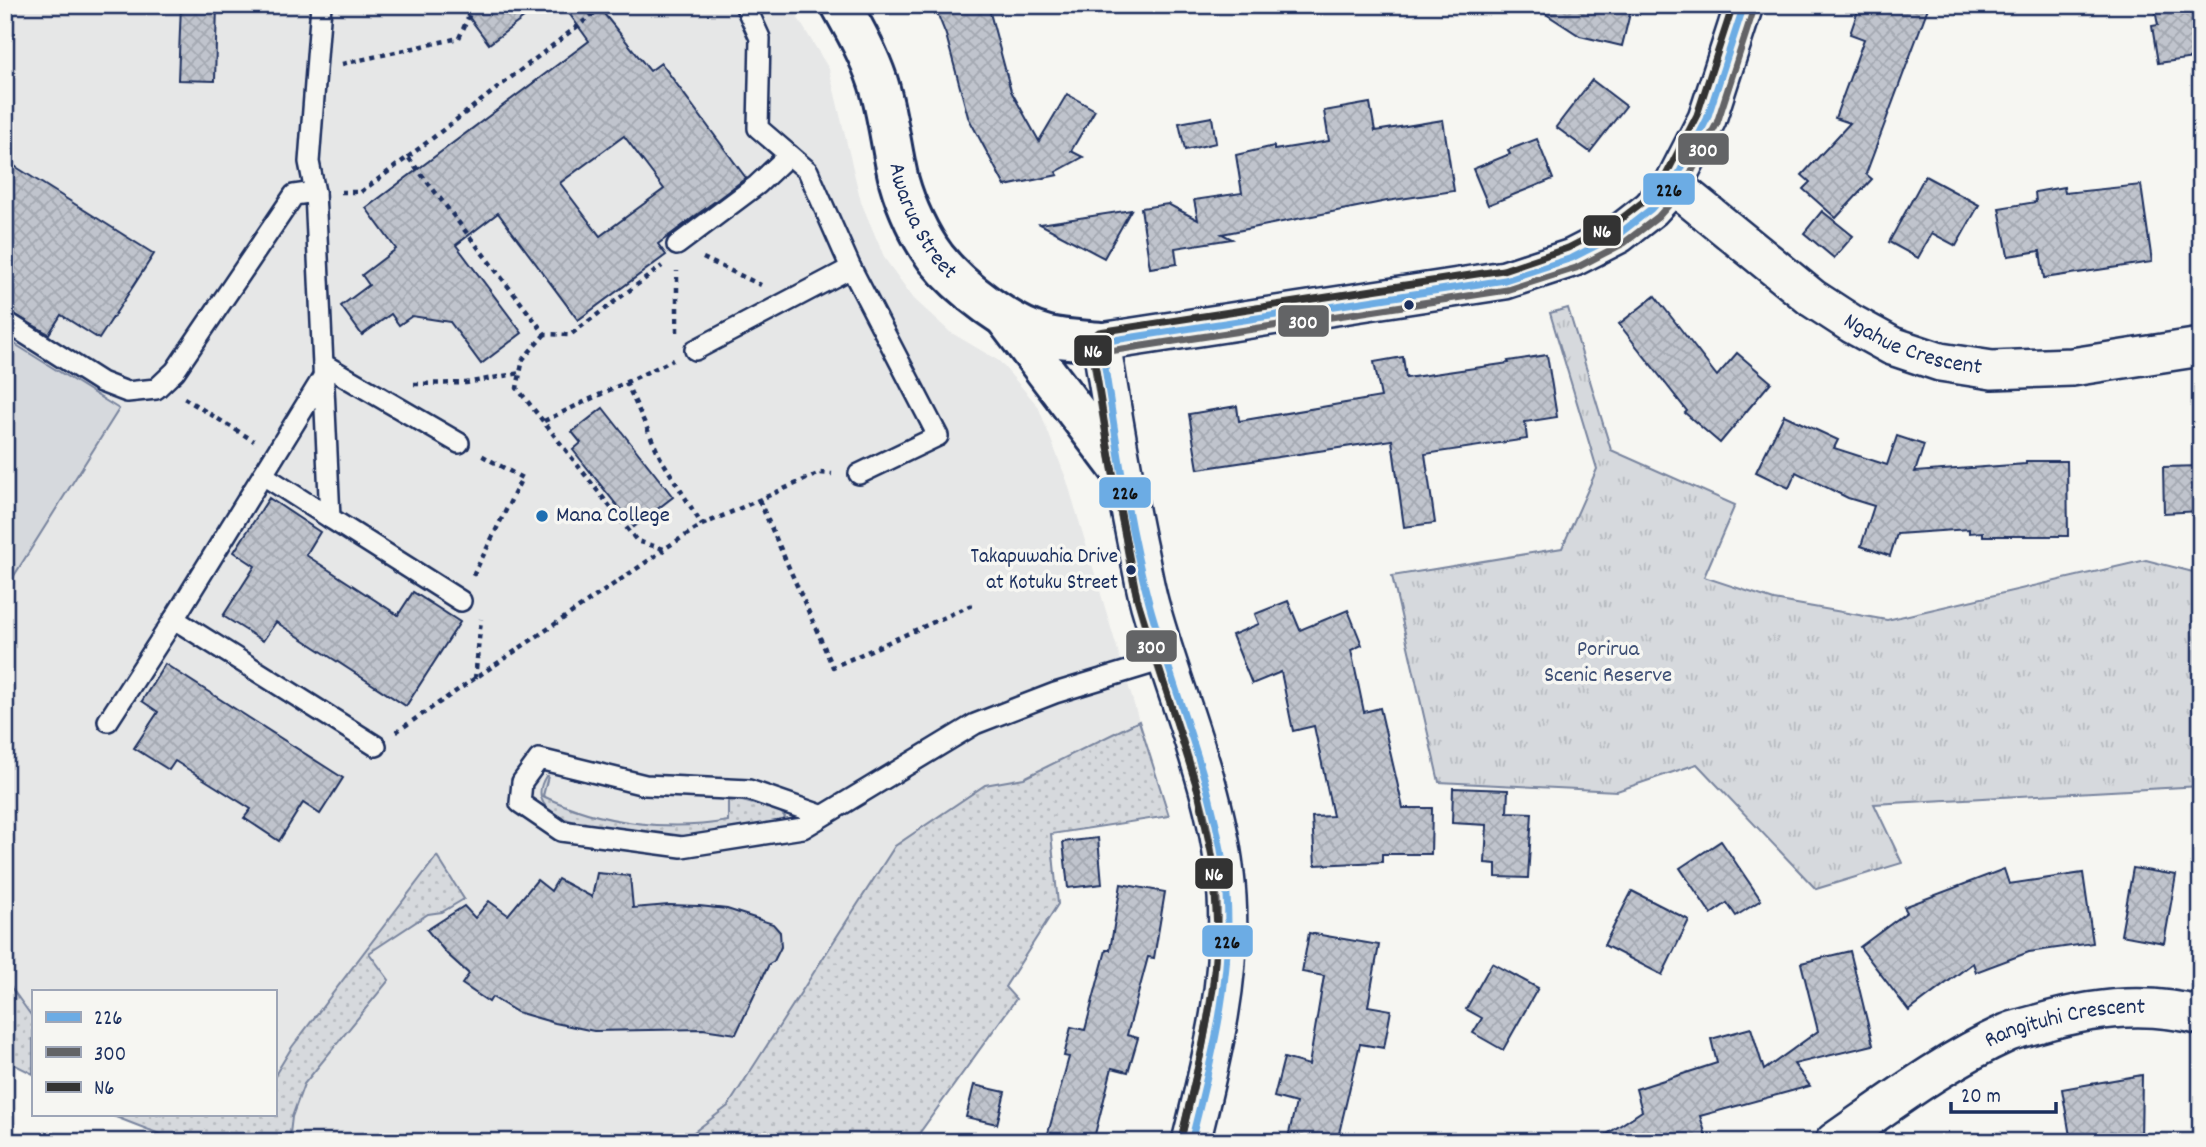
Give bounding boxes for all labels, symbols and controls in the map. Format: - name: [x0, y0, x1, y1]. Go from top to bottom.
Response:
- line badge: 300: [1677, 132, 1730, 166]
- text: 300: [1688, 139, 1718, 166]
- street label: Awarua Street: [879, 160, 964, 288]
- line badge: 226: [1642, 172, 1696, 206]
- text: 226: [1656, 179, 1682, 206]
- line badge: N6: [1582, 214, 1622, 247]
- text: N6: [1593, 220, 1611, 247]
- unlabelled marker: [1402, 298, 1416, 312]
- line badge: 300: [1277, 304, 1330, 338]
- street label: Ngahue Crescent: [1836, 306, 1984, 385]
- text: 300: [1288, 311, 1318, 338]
- line badge: N6: [1073, 334, 1113, 367]
- text: N6: [1084, 340, 1102, 367]
- line badge: 226: [1098, 476, 1152, 509]
- text: 226: [1112, 482, 1138, 509]
- place label: Mana College: [556, 500, 670, 533]
- marker: Mana College: [534, 508, 550, 524]
- place label: Takapuwahia Drive at Kotuku Street: [971, 543, 1118, 599]
- marker: Takapuwahia Drive at Kotuku Street: [1124, 563, 1138, 577]
- line badge: 300: [1125, 629, 1178, 663]
- park label: Porirua Scenic Reserve: [1544, 634, 1672, 693]
- text: 300: [1136, 636, 1166, 663]
- line badge: N6: [1194, 857, 1234, 890]
- text: N6: [1205, 863, 1223, 890]
- line badge: 226: [1201, 924, 1254, 958]
- text: 226: [1214, 931, 1240, 958]
- legend: [32, 990, 276, 1116]
- street label: Rangituhi Crescent: [1979, 991, 2145, 1058]
- text: 226: [94, 1005, 123, 1035]
- text: 300: [94, 1041, 126, 1071]
- scale bar: [1951, 1070, 2056, 1114]
- text: N6: [94, 1075, 115, 1105]
- text: 20 m: [1961, 1083, 2001, 1113]

